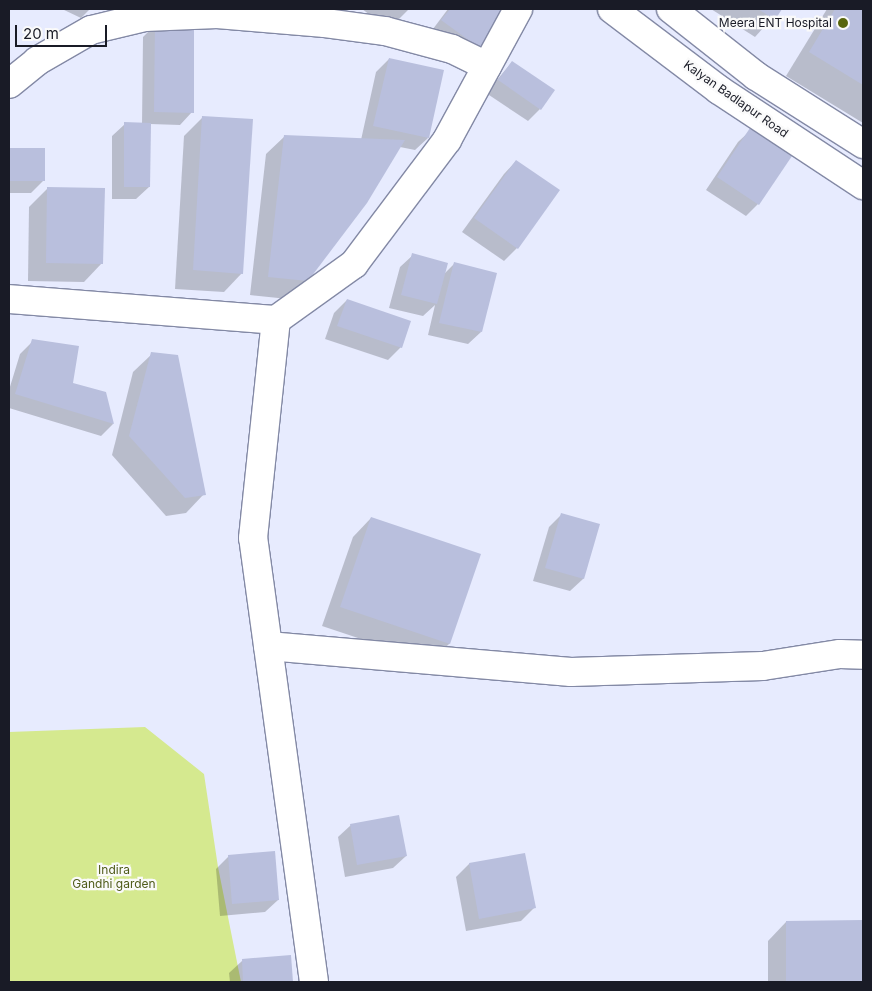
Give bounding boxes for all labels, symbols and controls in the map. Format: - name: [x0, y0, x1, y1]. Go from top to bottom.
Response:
- scale bar: [18, 15, 110, 47]
- place label: Meera ENT Hospital: [719, 16, 832, 30]
- marker: Meera ENT Hospital: [836, 16, 850, 30]
- text: 20 m: [23, 24, 59, 43]
- street label: Kalyan Badlapur Road: [681, 57, 791, 141]
- park label: Indira Gandhi garden: [72, 863, 156, 891]

